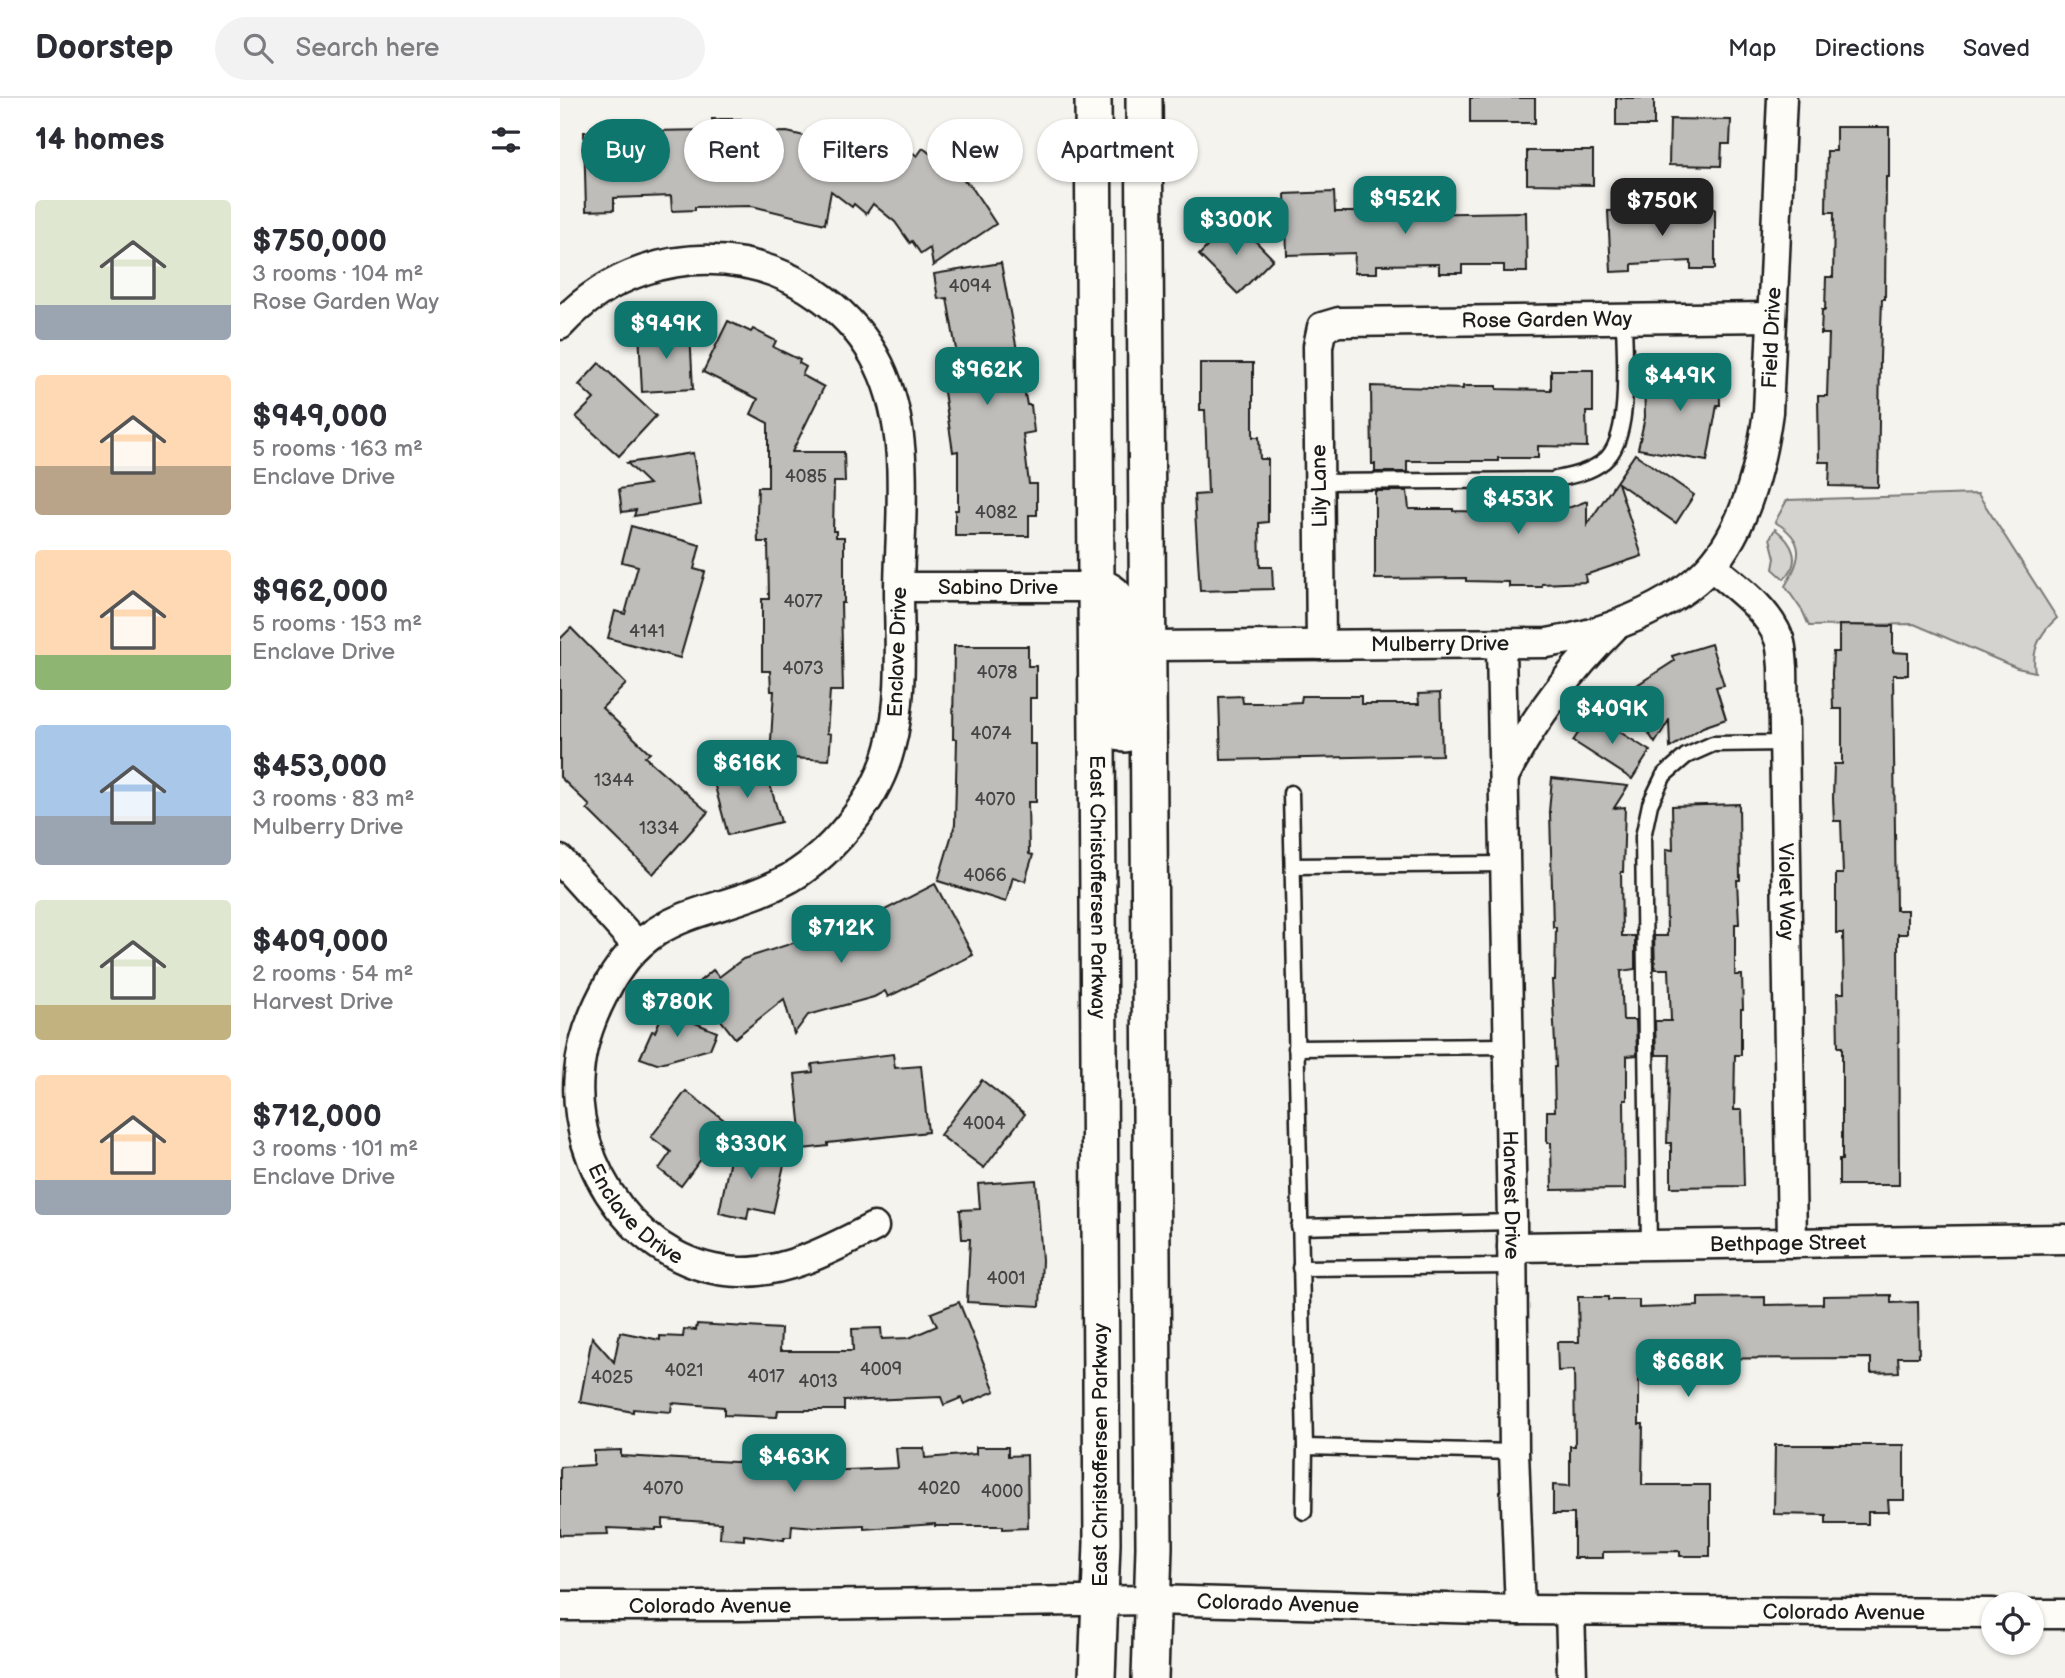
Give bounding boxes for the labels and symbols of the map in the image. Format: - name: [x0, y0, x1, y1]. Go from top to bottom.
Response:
- pin: $952K: [1356, 176, 1454, 236]
- pin: $750K: [1613, 178, 1711, 238]
- pin: $300K: [1187, 198, 1285, 257]
- house number: 4094: [949, 276, 991, 297]
- street label: Field Drive: [1757, 286, 1787, 389]
- pin: $949K: [617, 302, 715, 361]
- street label: Rose Garden Way: [1461, 307, 1633, 334]
- pin: $962K: [938, 348, 1036, 407]
- pin: $449K: [1631, 354, 1729, 413]
- street label: Lily Lane: [1306, 444, 1333, 528]
- house number: 4085: [785, 466, 827, 487]
- pin: $453K: [1469, 476, 1567, 536]
- house number: 4082: [975, 502, 1018, 523]
- street label: Sabino Drive: [938, 575, 1058, 600]
- street label: Enclave Drive: [883, 586, 912, 718]
- house number: 4077: [783, 591, 823, 612]
- house number: 4141: [629, 621, 665, 642]
- street label: Mulberry Drive: [1371, 631, 1509, 657]
- house number: 4073: [782, 658, 824, 679]
- house number: 4078: [977, 662, 1017, 683]
- pin: $409K: [1563, 686, 1661, 746]
- house number: 4074: [970, 723, 1012, 744]
- pin: $616K: [698, 740, 796, 800]
- street label: East Christoffersen Parkway: [1084, 755, 1111, 1020]
- house number: 1344: [594, 770, 634, 791]
- house number: 4070: [975, 789, 1016, 810]
- house number: 1334: [639, 818, 679, 839]
- street label: Violet Way: [1773, 843, 1799, 941]
- house number: 4066: [963, 865, 1007, 886]
- pin: $712K: [792, 906, 890, 965]
- pin: $780K: [628, 979, 726, 1039]
- house number: 4004: [962, 1113, 1006, 1134]
- pin: $330K: [702, 1122, 800, 1181]
- street label: Harvest Drive: [1497, 1130, 1524, 1260]
- street label: Enclave Drive: [582, 1160, 687, 1270]
- street label: Bethpage Street: [1710, 1230, 1867, 1257]
- house number: 4001: [986, 1268, 1026, 1289]
- street label: East Christoffersen Parkway: [1088, 1323, 1113, 1587]
- pin: $668K: [1639, 1340, 1737, 1399]
- house number: 4009: [860, 1359, 902, 1380]
- house number: 4021: [665, 1360, 703, 1381]
- house number: 4017: [747, 1366, 785, 1387]
- house number: 4025: [591, 1367, 633, 1388]
- house number: 4013: [798, 1371, 838, 1392]
- pin: $463K: [745, 1434, 843, 1494]
- house number: 4070: [643, 1478, 684, 1499]
- house number: 4020: [918, 1478, 960, 1499]
- house number: 4000: [981, 1481, 1023, 1502]
- street label: Colorado Avenue: [1196, 1589, 1360, 1619]
- street label: Colorado Avenue: [629, 1593, 791, 1619]
- street label: Colorado Avenue: [1762, 1600, 1925, 1626]

